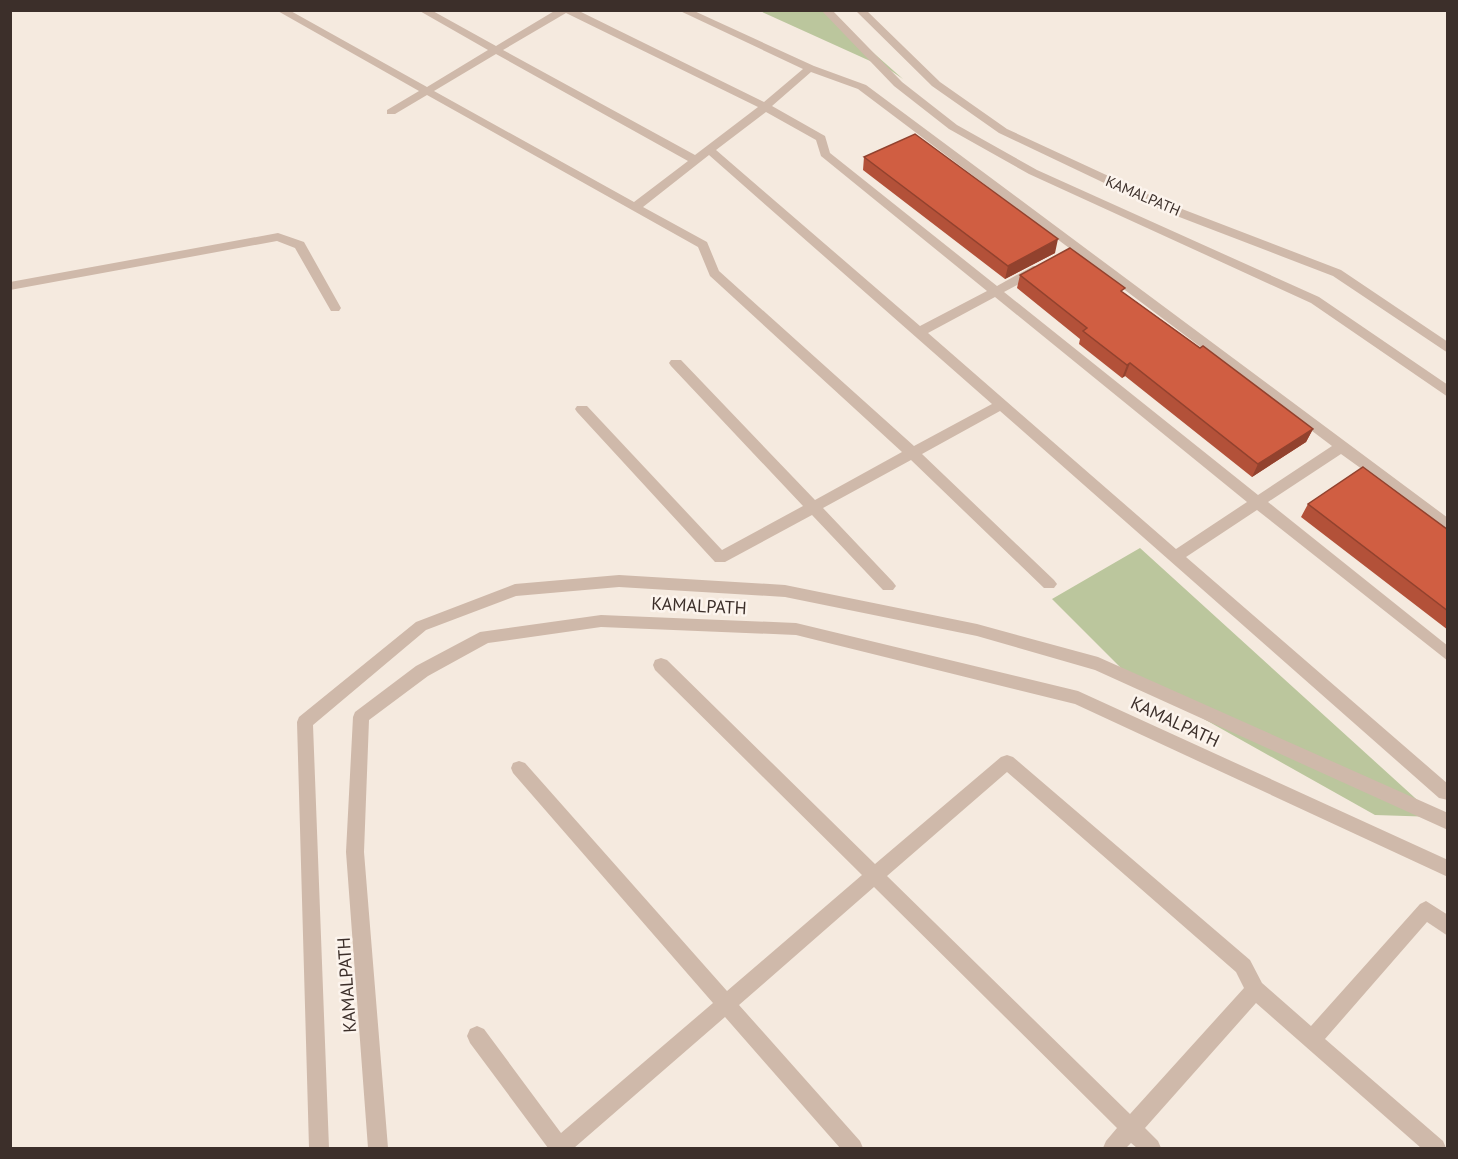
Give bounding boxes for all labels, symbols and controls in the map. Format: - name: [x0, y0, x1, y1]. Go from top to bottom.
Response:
- street label: KAMALPATH: [1103, 171, 1183, 220]
- street label: KAMALPATH: [651, 592, 747, 619]
- street label: KAMALPATH: [1127, 691, 1223, 752]
- street label: KAMALPATH: [332, 937, 361, 1033]

